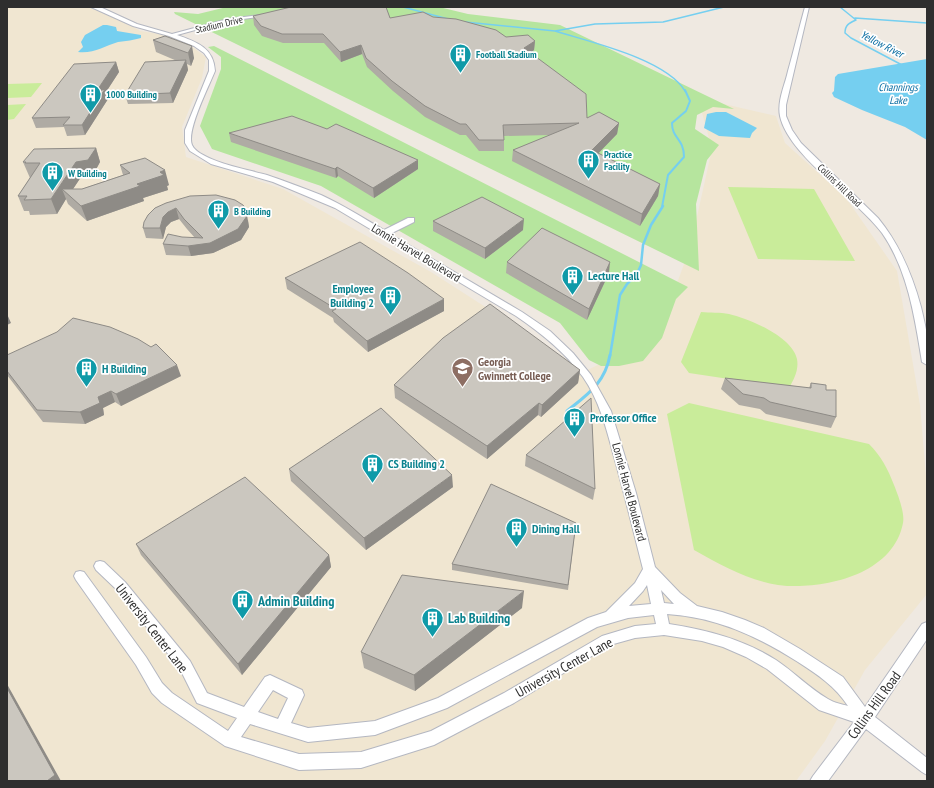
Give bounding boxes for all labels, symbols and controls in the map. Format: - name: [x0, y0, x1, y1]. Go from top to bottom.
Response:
- street label: Stadium Drive: [194, 13, 244, 36]
- water label: Yellow River: [858, 27, 908, 62]
- building icon: Football Stadium: [447, 41, 473, 74]
- place label: Football Stadium: [476, 48, 537, 61]
- water label: Channings Lake: [878, 80, 919, 107]
- building icon: 1000 Building: [77, 81, 103, 114]
- place label: 1000 Building: [106, 88, 157, 101]
- building icon: Practice Facility: [576, 147, 602, 180]
- place label: Practice Facility: [604, 148, 632, 173]
- building icon: W Building: [40, 160, 66, 193]
- street label: Collins Hill Road: [815, 161, 865, 210]
- place label: W Building: [67, 167, 107, 180]
- building icon: B Building: [205, 198, 231, 231]
- place label: B Building: [234, 205, 271, 218]
- street label: Lonnie Harvel Boulevard: [369, 220, 464, 285]
- building icon: Lecture Hall: [560, 263, 586, 296]
- place label: Lecture Hall: [588, 268, 639, 283]
- place label: Employee Building 2: [330, 281, 374, 310]
- building icon: Employee Building 2: [377, 283, 403, 316]
- place label: Georgia Gwinnett College: [478, 354, 551, 383]
- building icon: H Building: [73, 356, 99, 389]
- school or university icon: Georgia Gwinnett College: [449, 356, 475, 389]
- place label: H Building: [102, 361, 146, 376]
- building icon: Professor Office: [561, 405, 587, 438]
- place label: Professor Office: [590, 410, 657, 425]
- street label: Lonnie Harvel Boulevard: [609, 441, 650, 543]
- building icon: CS Building 2: [359, 451, 385, 484]
- place label: CS Building 2: [388, 456, 445, 471]
- building icon: Dining Hall: [504, 516, 530, 549]
- place label: Dining Hall: [532, 521, 580, 536]
- street label: University Center Lane: [112, 580, 193, 676]
- building icon: Admin Building: [229, 588, 255, 621]
- place label: Admin Building: [257, 592, 334, 610]
- building icon: Lab Building: [419, 605, 445, 638]
- place label: Lab Building: [448, 609, 510, 627]
- street label: University Center Lane: [512, 633, 616, 701]
- street label: Collins Hill Road: [843, 668, 905, 742]

